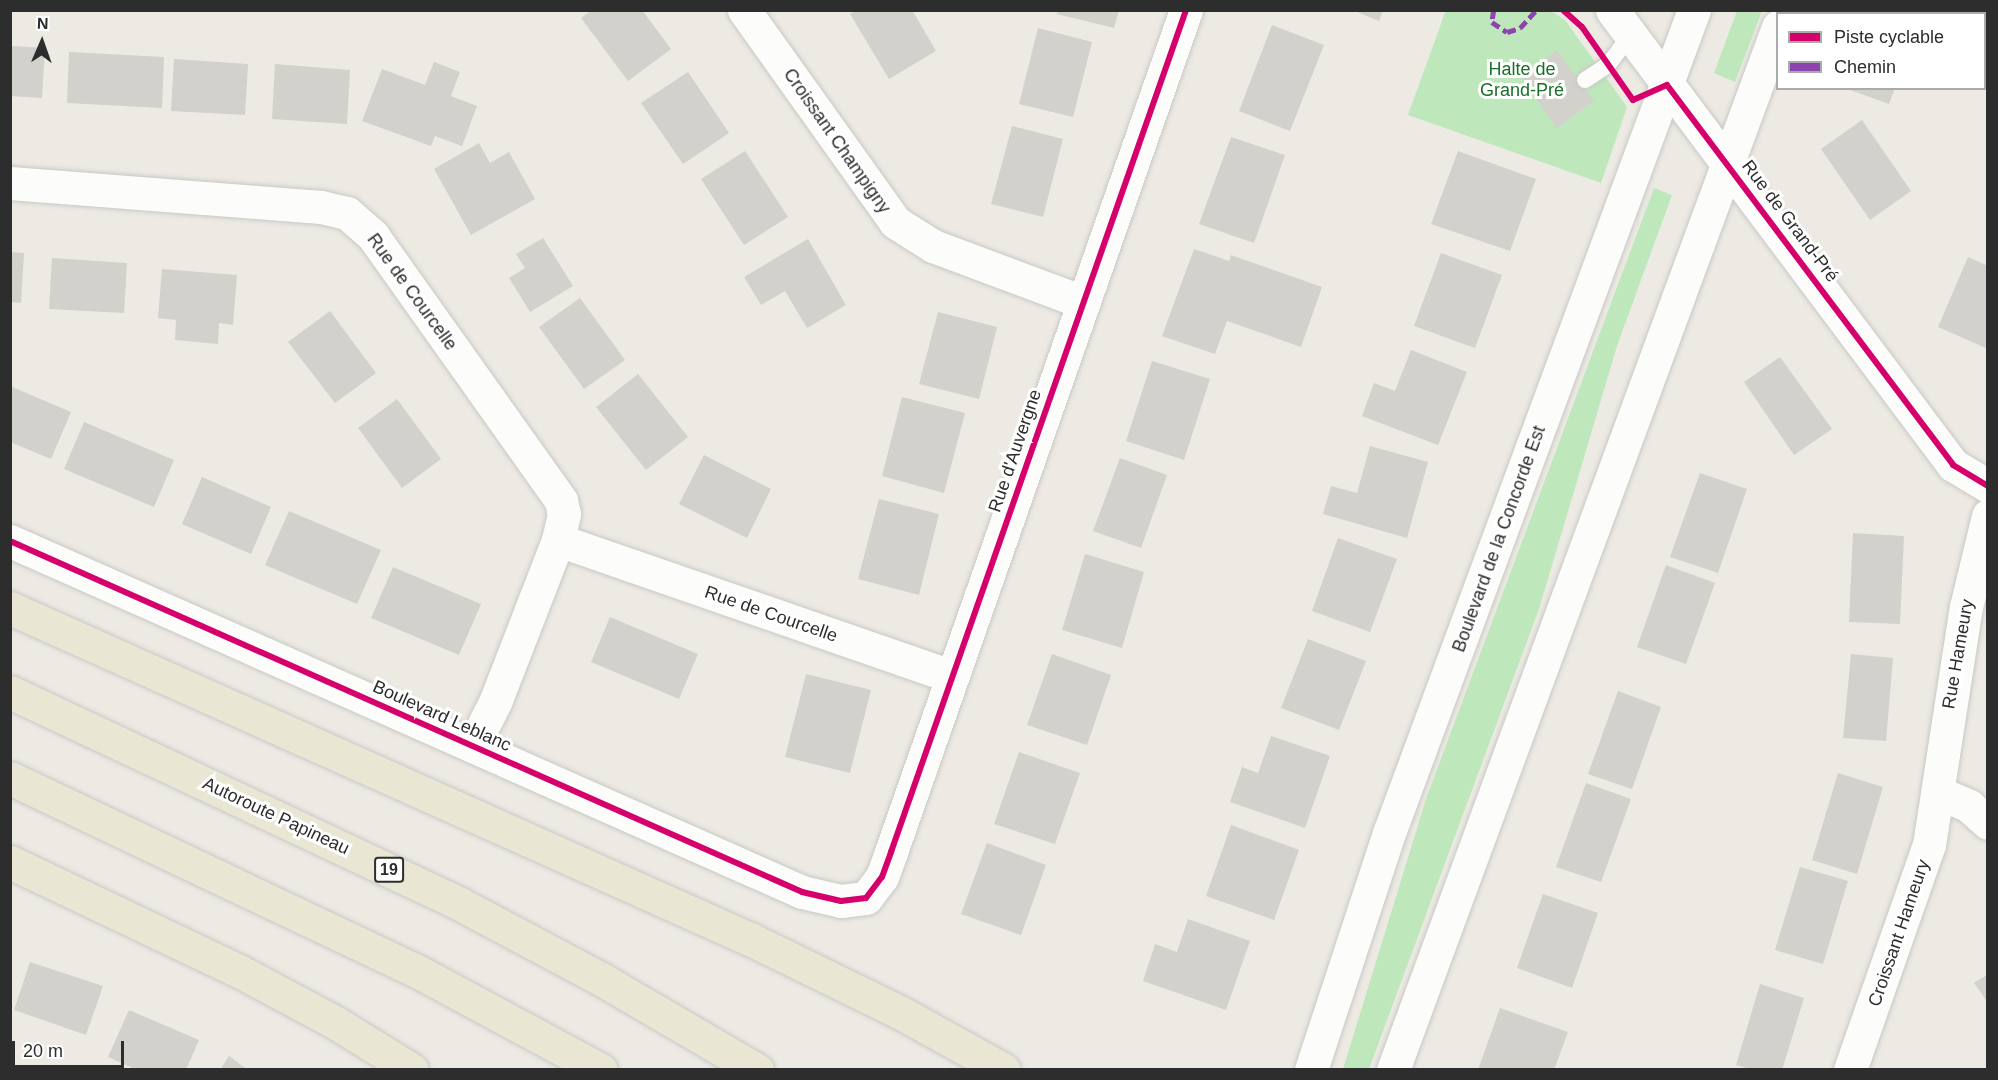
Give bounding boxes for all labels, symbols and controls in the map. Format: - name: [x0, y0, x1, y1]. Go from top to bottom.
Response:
- north arrow: [12, 12, 72, 72]
- legend: [1776, 12, 1986, 90]
- text: N: [37, 15, 49, 32]
- text: Piste cyclable: [1834, 27, 1944, 47]
- text: Chemin: [1834, 57, 1896, 77]
- park label: Halte de Grand-Pré: [1480, 59, 1564, 101]
- street label: Croissant Champigny: [779, 64, 895, 218]
- street label: Rue de Grand-Pré: [1737, 156, 1843, 286]
- street label: Rue de Courcelle: [362, 229, 462, 355]
- street label: Rue d'Auvergne: [984, 387, 1046, 515]
- street label: Boulevard de la Concorde Est: [1448, 423, 1550, 655]
- street label: Rue de Courcelle: [702, 581, 840, 647]
- street label: Rue Hameury: [1938, 597, 1978, 711]
- street label: Boulevard Leblanc: [369, 676, 515, 756]
- street label: Autoroute Papineau: [199, 773, 353, 859]
- road number: 19: [374, 857, 404, 883]
- street label: Croissant Hameury: [1864, 857, 1934, 1009]
- scale bar: [15, 1029, 128, 1067]
- text: 20 m: [23, 1041, 63, 1061]

